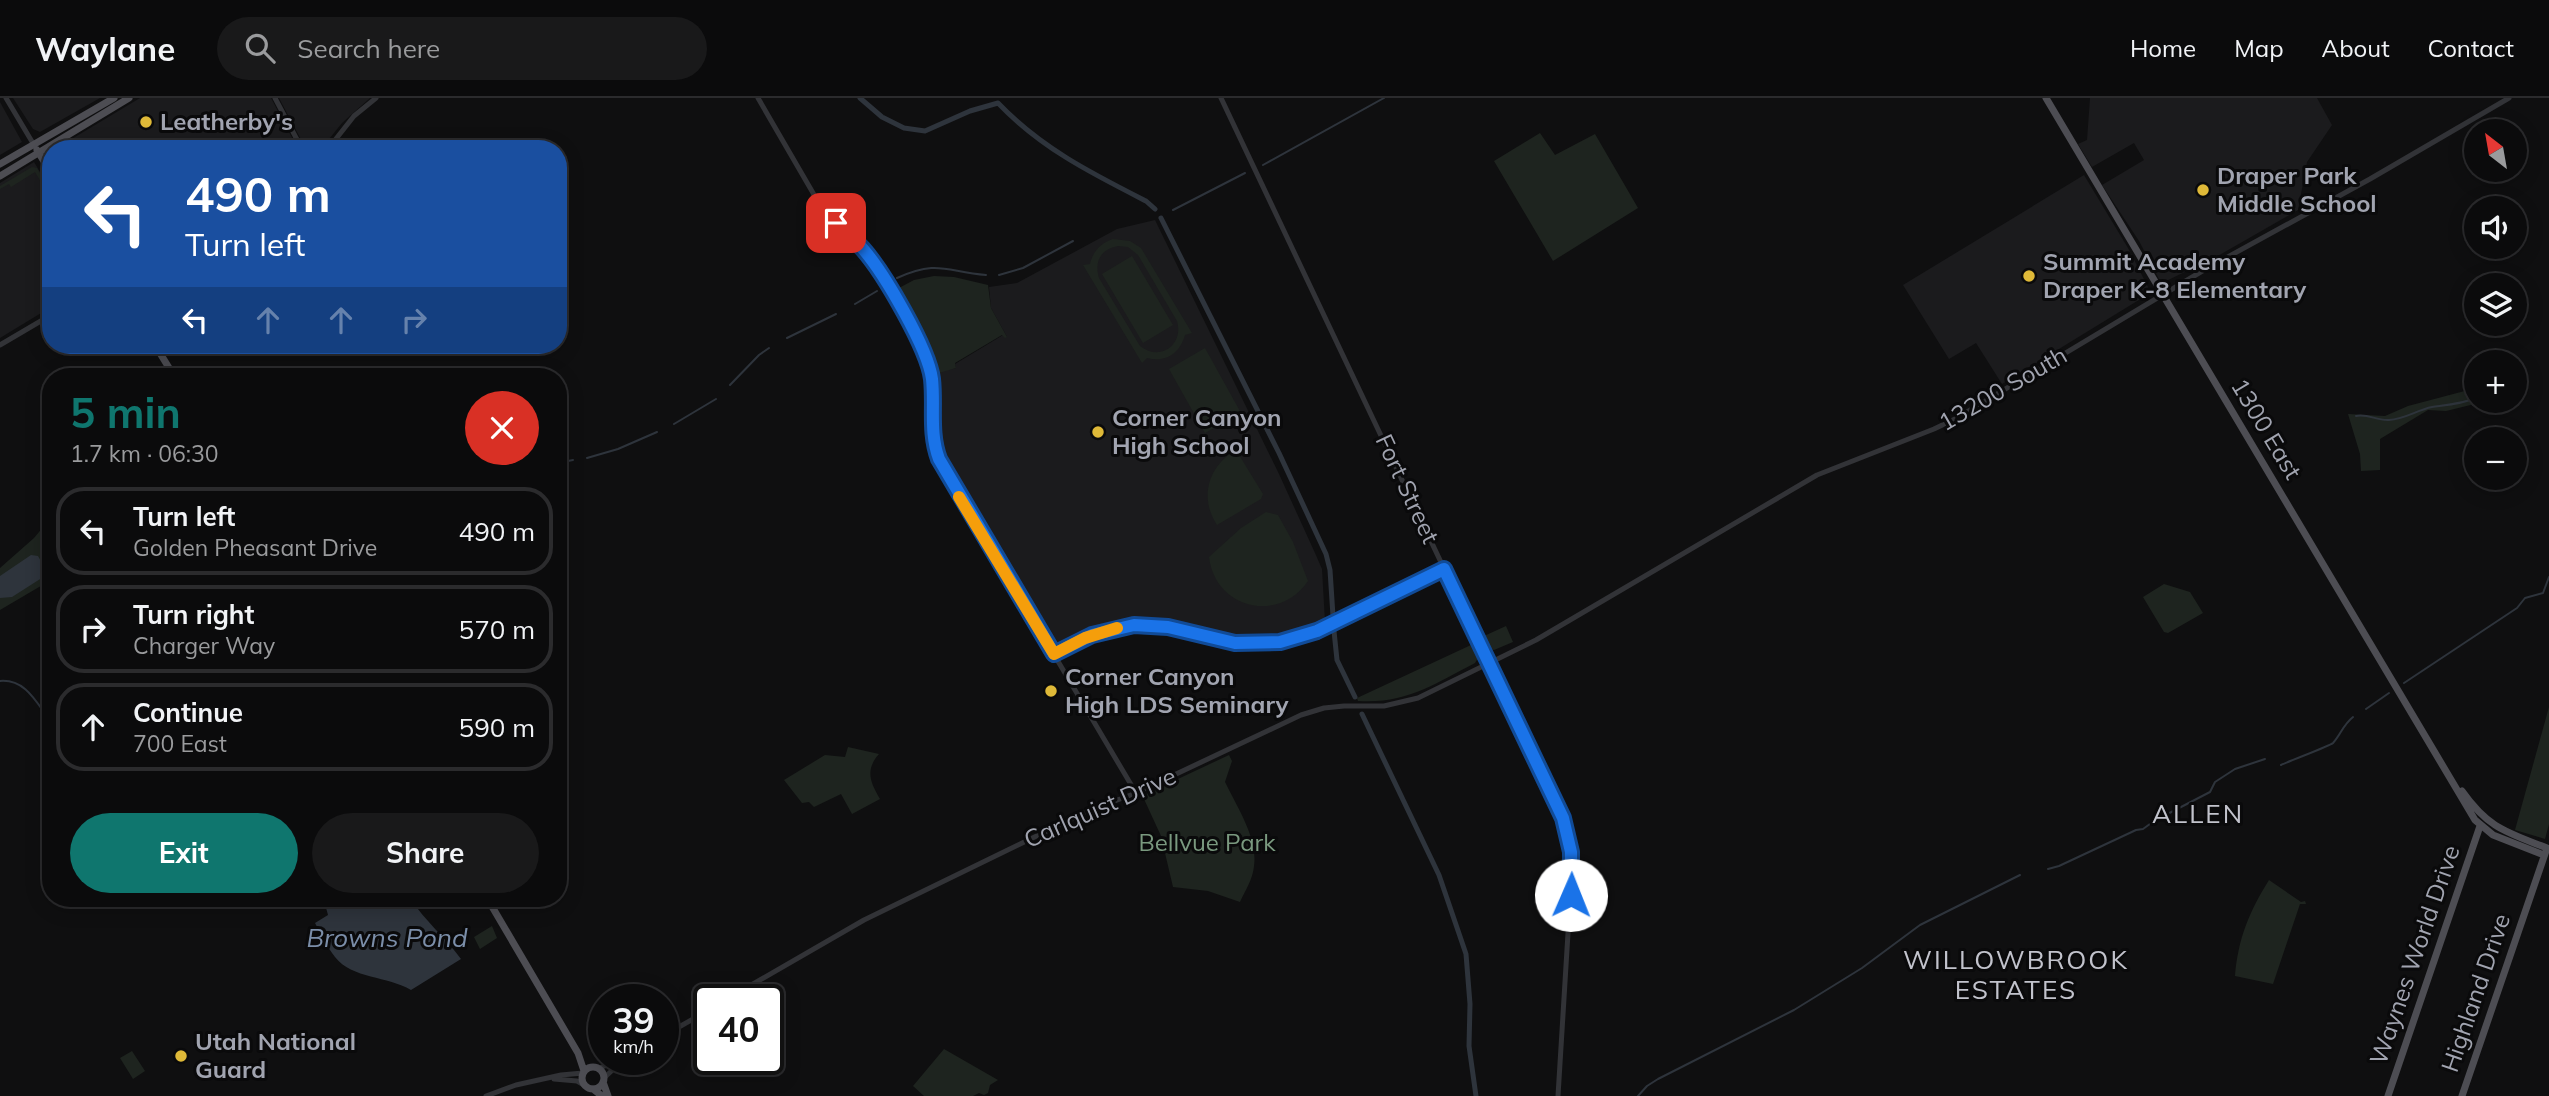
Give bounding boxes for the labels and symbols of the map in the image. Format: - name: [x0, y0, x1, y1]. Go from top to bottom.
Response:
- place label: Leatherby's: [160, 106, 293, 136]
- marker: Leatherby's: [138, 114, 154, 130]
- north arrow: [2464, 119, 2527, 182]
- place label: Draper Park Middle School: [2217, 160, 2377, 218]
- marker: Draper Park Middle School: [2195, 182, 2211, 198]
- pin: [806, 193, 866, 253]
- place label: Summit Academy Draper K-8 Elementary: [2043, 246, 2307, 304]
- marker: Summit Academy Draper K-8 Elementary: [2021, 268, 2037, 284]
- street label: 13200 South: [1933, 339, 2072, 437]
- street label: 1300 East: [2225, 373, 2309, 484]
- place label: Corner Canyon High School: [1112, 402, 1282, 460]
- marker: Corner Canyon High School: [1090, 424, 1106, 440]
- street label: Fort Street: [1370, 429, 1446, 548]
- place label: Corner Canyon High LDS Seminary: [1065, 661, 1290, 719]
- marker: Corner Canyon High LDS Seminary: [1043, 683, 1059, 699]
- street label: Carlquist Drive: [1019, 760, 1180, 854]
- district label: ALLEN: [2152, 797, 2244, 830]
- park label: Bellvue Park: [1138, 827, 1276, 857]
- street label: Waynes World Drive: [2362, 841, 2466, 1068]
- position arrow: [1534, 858, 1608, 932]
- street label: Highland Drive: [2434, 910, 2516, 1076]
- water label: Browns Pond: [306, 921, 468, 954]
- district label: WILLOWBROOK ESTATES: [1903, 943, 2129, 1006]
- speed limit sign: 40: [693, 984, 784, 1075]
- place label: Utah National Guard: [195, 1026, 356, 1084]
- marker: Utah National Guard: [173, 1048, 189, 1064]

